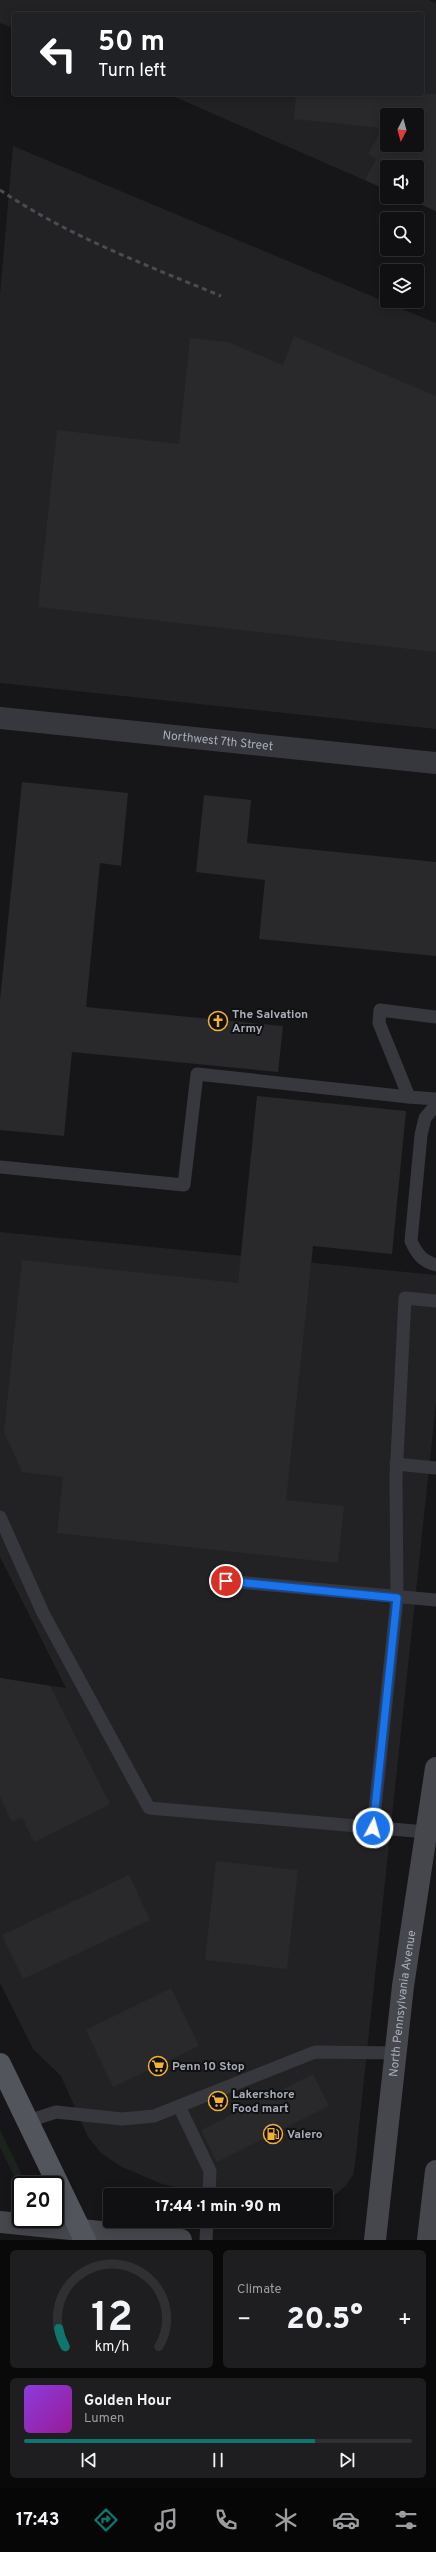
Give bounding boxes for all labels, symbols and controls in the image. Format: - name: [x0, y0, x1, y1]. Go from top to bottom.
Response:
- text: 50 m: [98, 25, 165, 61]
- icon: left: [32, 28, 84, 80]
- text: Turn left: [98, 60, 166, 83]
- north arrow: [380, 108, 424, 152]
- map controls: [380, 108, 424, 308]
- button: sound: [380, 160, 424, 204]
- button: search: [380, 212, 424, 256]
- button: layers: [380, 264, 424, 308]
- street label: Northwest 7th Street: [162, 728, 274, 755]
- place label: The Salvation Army: [232, 1007, 308, 1037]
- church icon: The Salvation Army: [207, 1010, 229, 1032]
- pin: [209, 1564, 243, 1598]
- icon: arrive: [215, 1570, 237, 1592]
- position arrow: [352, 1807, 394, 1849]
- street label: North Pennsylvania Avenue: [386, 1929, 420, 2078]
- supermarket icon: Penn 10 Stop: [147, 2055, 169, 2077]
- place label: Penn 10 Stop: [172, 2059, 245, 2075]
- place label: Lakershore Food mart: [232, 2087, 295, 2117]
- supermarket icon: Lakershore Food mart: [207, 2090, 229, 2112]
- fuel station icon: Valero: [262, 2123, 284, 2145]
- place label: Valero: [287, 2127, 323, 2143]
- speed limit sign: 20: [12, 2176, 64, 2228]
- text: 17:44 · 1 min · 90 m: [155, 2198, 281, 2217]
- text: Climate: [237, 2282, 282, 2298]
- text: 12: [90, 2293, 133, 2346]
- text: 20.5°: [286, 2302, 363, 2339]
- text: −: [237, 2307, 251, 2334]
- text: +: [398, 2307, 412, 2334]
- text: km/h: [94, 2338, 129, 2356]
- text: Golden Hour: [84, 2392, 171, 2411]
- text: Lumen: [84, 2411, 124, 2427]
- icon: previous: [78, 2449, 100, 2471]
- icon: pause: [207, 2449, 229, 2471]
- icon: next: [336, 2449, 358, 2471]
- icon: directions: [92, 2506, 120, 2534]
- icon: music: [152, 2506, 180, 2534]
- icon: phone: [212, 2506, 240, 2534]
- icon: climate: [272, 2506, 300, 2534]
- icon: car: [332, 2506, 360, 2534]
- icon: filters: [392, 2506, 420, 2534]
- text: 17:43: [16, 2509, 60, 2532]

